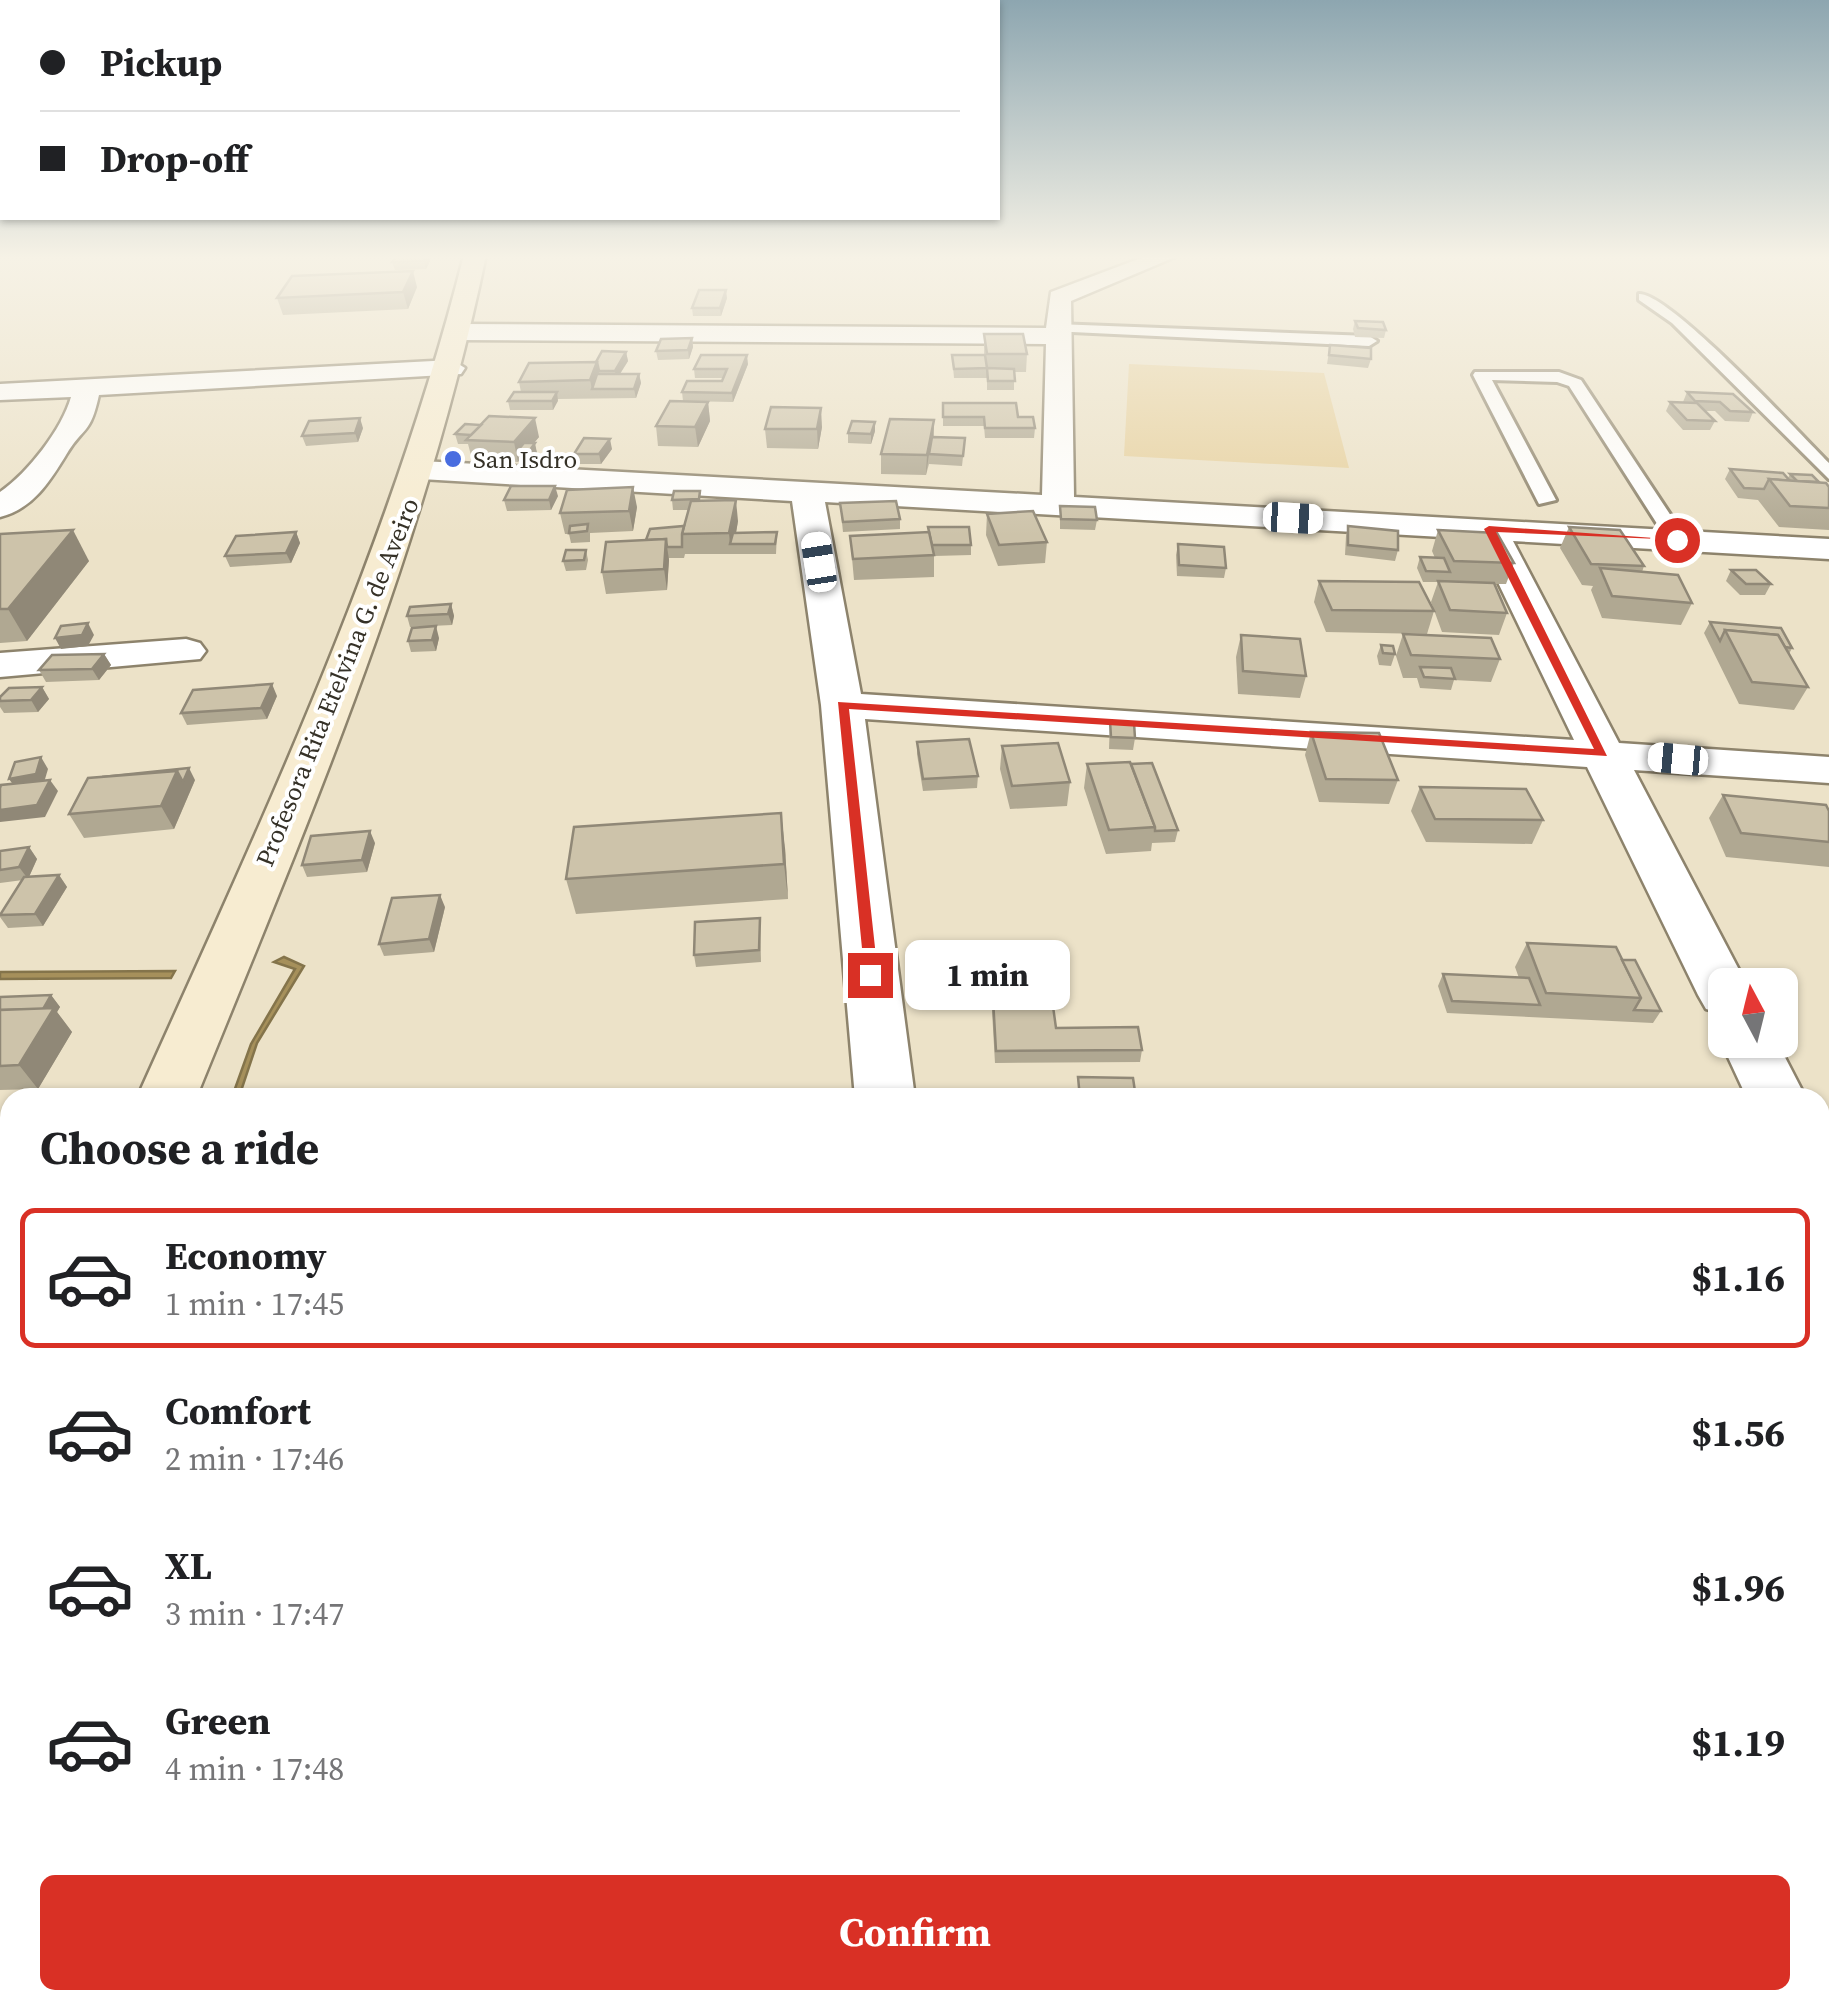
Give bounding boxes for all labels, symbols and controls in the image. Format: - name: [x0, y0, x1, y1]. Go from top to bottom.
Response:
- text: Pickup: [100, 37, 222, 89]
- text: Drop-off: [100, 133, 249, 185]
- place label: San Isdro: [473, 442, 577, 476]
- marker: San Isdro: [442, 448, 464, 470]
- street label: Profesora Rita Etelvina G. de Aveiro: [247, 493, 427, 871]
- car: [1262, 501, 1324, 535]
- route start: [1655, 518, 1700, 563]
- car: [799, 530, 839, 594]
- car: [1647, 741, 1709, 777]
- callout: 1 min: [905, 940, 1070, 1010]
- route end: [848, 953, 893, 998]
- text: 1 min: [946, 953, 1029, 997]
- north arrow: [1708, 968, 1798, 1058]
- map controls: [1708, 968, 1798, 1058]
- text: Choose a ride: [40, 1117, 319, 1179]
- text: Economy: [165, 1230, 327, 1282]
- icon: car: [45, 1233, 135, 1323]
- text: $1.16: [1691, 1252, 1785, 1304]
- text: 1 min · 17:45: [165, 1282, 344, 1326]
- text: Comfort: [165, 1385, 311, 1437]
- icon: car: [45, 1388, 135, 1478]
- text: $1.56: [1691, 1407, 1785, 1459]
- text: 2 min · 17:46: [165, 1437, 344, 1481]
- text: XL: [165, 1540, 212, 1592]
- icon: car: [45, 1543, 135, 1633]
- text: $1.96: [1691, 1562, 1785, 1614]
- text: 3 min · 17:47: [165, 1592, 344, 1636]
- text: Green: [165, 1695, 271, 1747]
- icon: car: [45, 1698, 135, 1788]
- text: $1.19: [1691, 1717, 1785, 1769]
- text: 4 min · 17:48: [165, 1747, 344, 1791]
- button: Confirm: [40, 1875, 1790, 1990]

